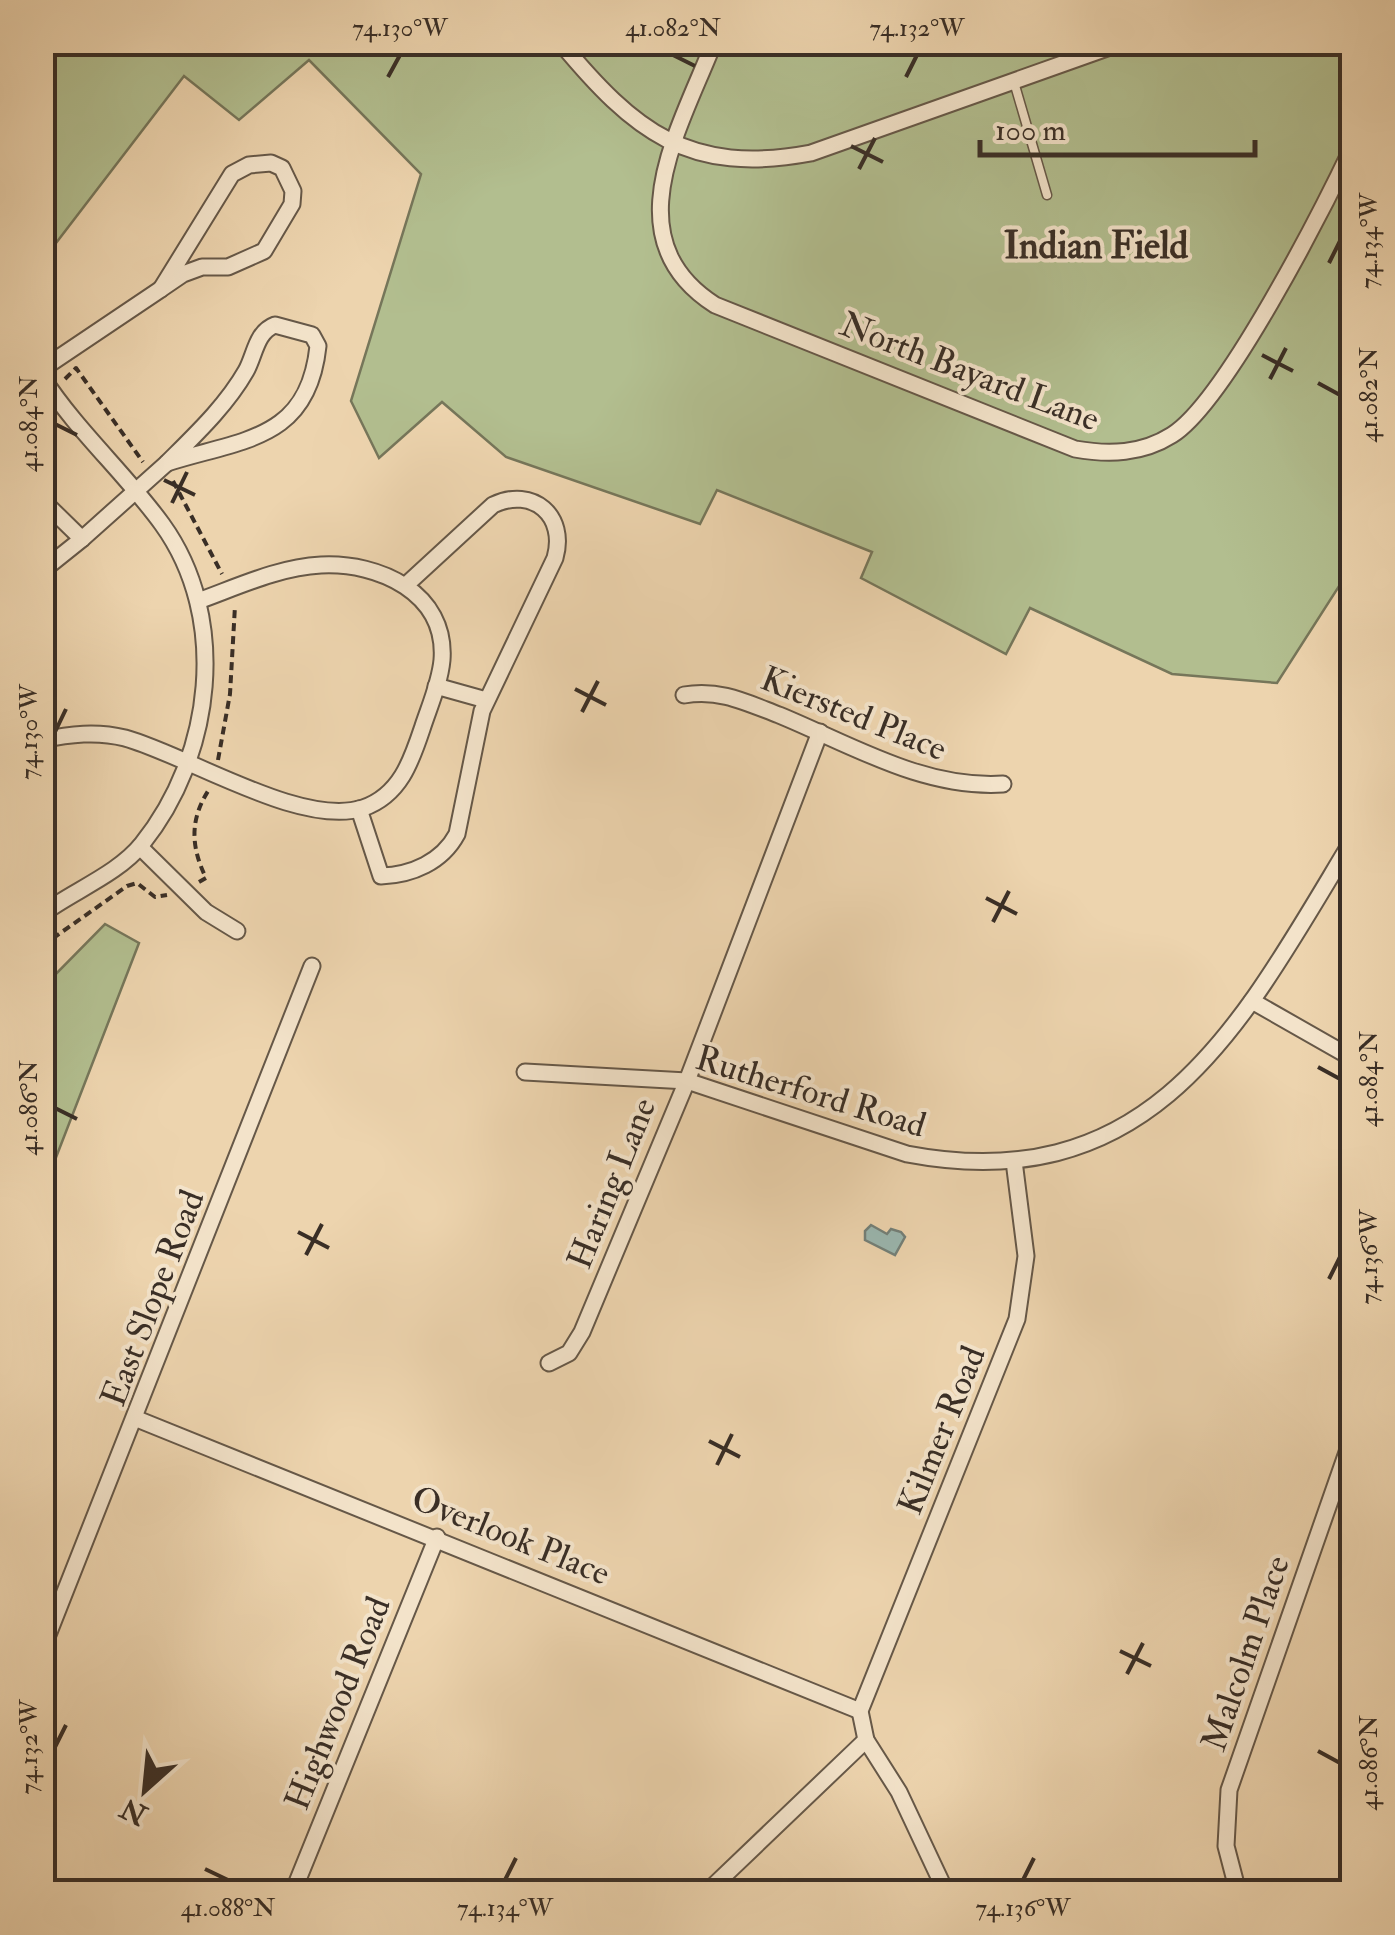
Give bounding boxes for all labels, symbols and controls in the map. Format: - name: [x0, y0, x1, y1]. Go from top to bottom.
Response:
- text: 74.130°W: [352, 13, 449, 44]
- text: 41.082°N: [625, 13, 721, 44]
- text: 74.132°W: [869, 13, 966, 44]
- scale bar: [980, 95, 1255, 157]
- text: 100 m: [995, 112, 1066, 149]
- text: 74.134°W: [1354, 192, 1385, 289]
- district label: Indian Field: [1004, 222, 1189, 270]
- street label: North Bayard Lane: [834, 302, 1105, 442]
- text: 41.082°N: [1354, 347, 1385, 443]
- text: 41.084°N: [14, 375, 45, 472]
- street label: Kiersted Place: [754, 657, 953, 771]
- text: 74.130°W: [14, 683, 45, 780]
- text: 41.084°N: [1354, 1030, 1385, 1127]
- street label: Rutherford Road: [690, 1036, 931, 1148]
- text: 41.086°N: [14, 1060, 45, 1156]
- street label: Haring Lane: [558, 1091, 666, 1275]
- street label: East Slope Road: [91, 1184, 214, 1413]
- text: 74.136°W: [1354, 1208, 1385, 1305]
- street label: Kilmer Road: [888, 1340, 996, 1521]
- street label: Overlook Place: [405, 1476, 616, 1596]
- street label: Malcolm Place: [1192, 1550, 1300, 1757]
- street label: Highwood Road: [275, 1590, 401, 1816]
- text: 74.132°W: [14, 1698, 45, 1795]
- text: 41.086°N: [1354, 1715, 1385, 1811]
- north arrow: [95, 1740, 195, 1840]
- text: N: [114, 1789, 154, 1833]
- text: 41.088°N: [181, 1893, 276, 1924]
- text: 74.134°W: [457, 1893, 554, 1924]
- text: 74.136°W: [975, 1893, 1072, 1924]

